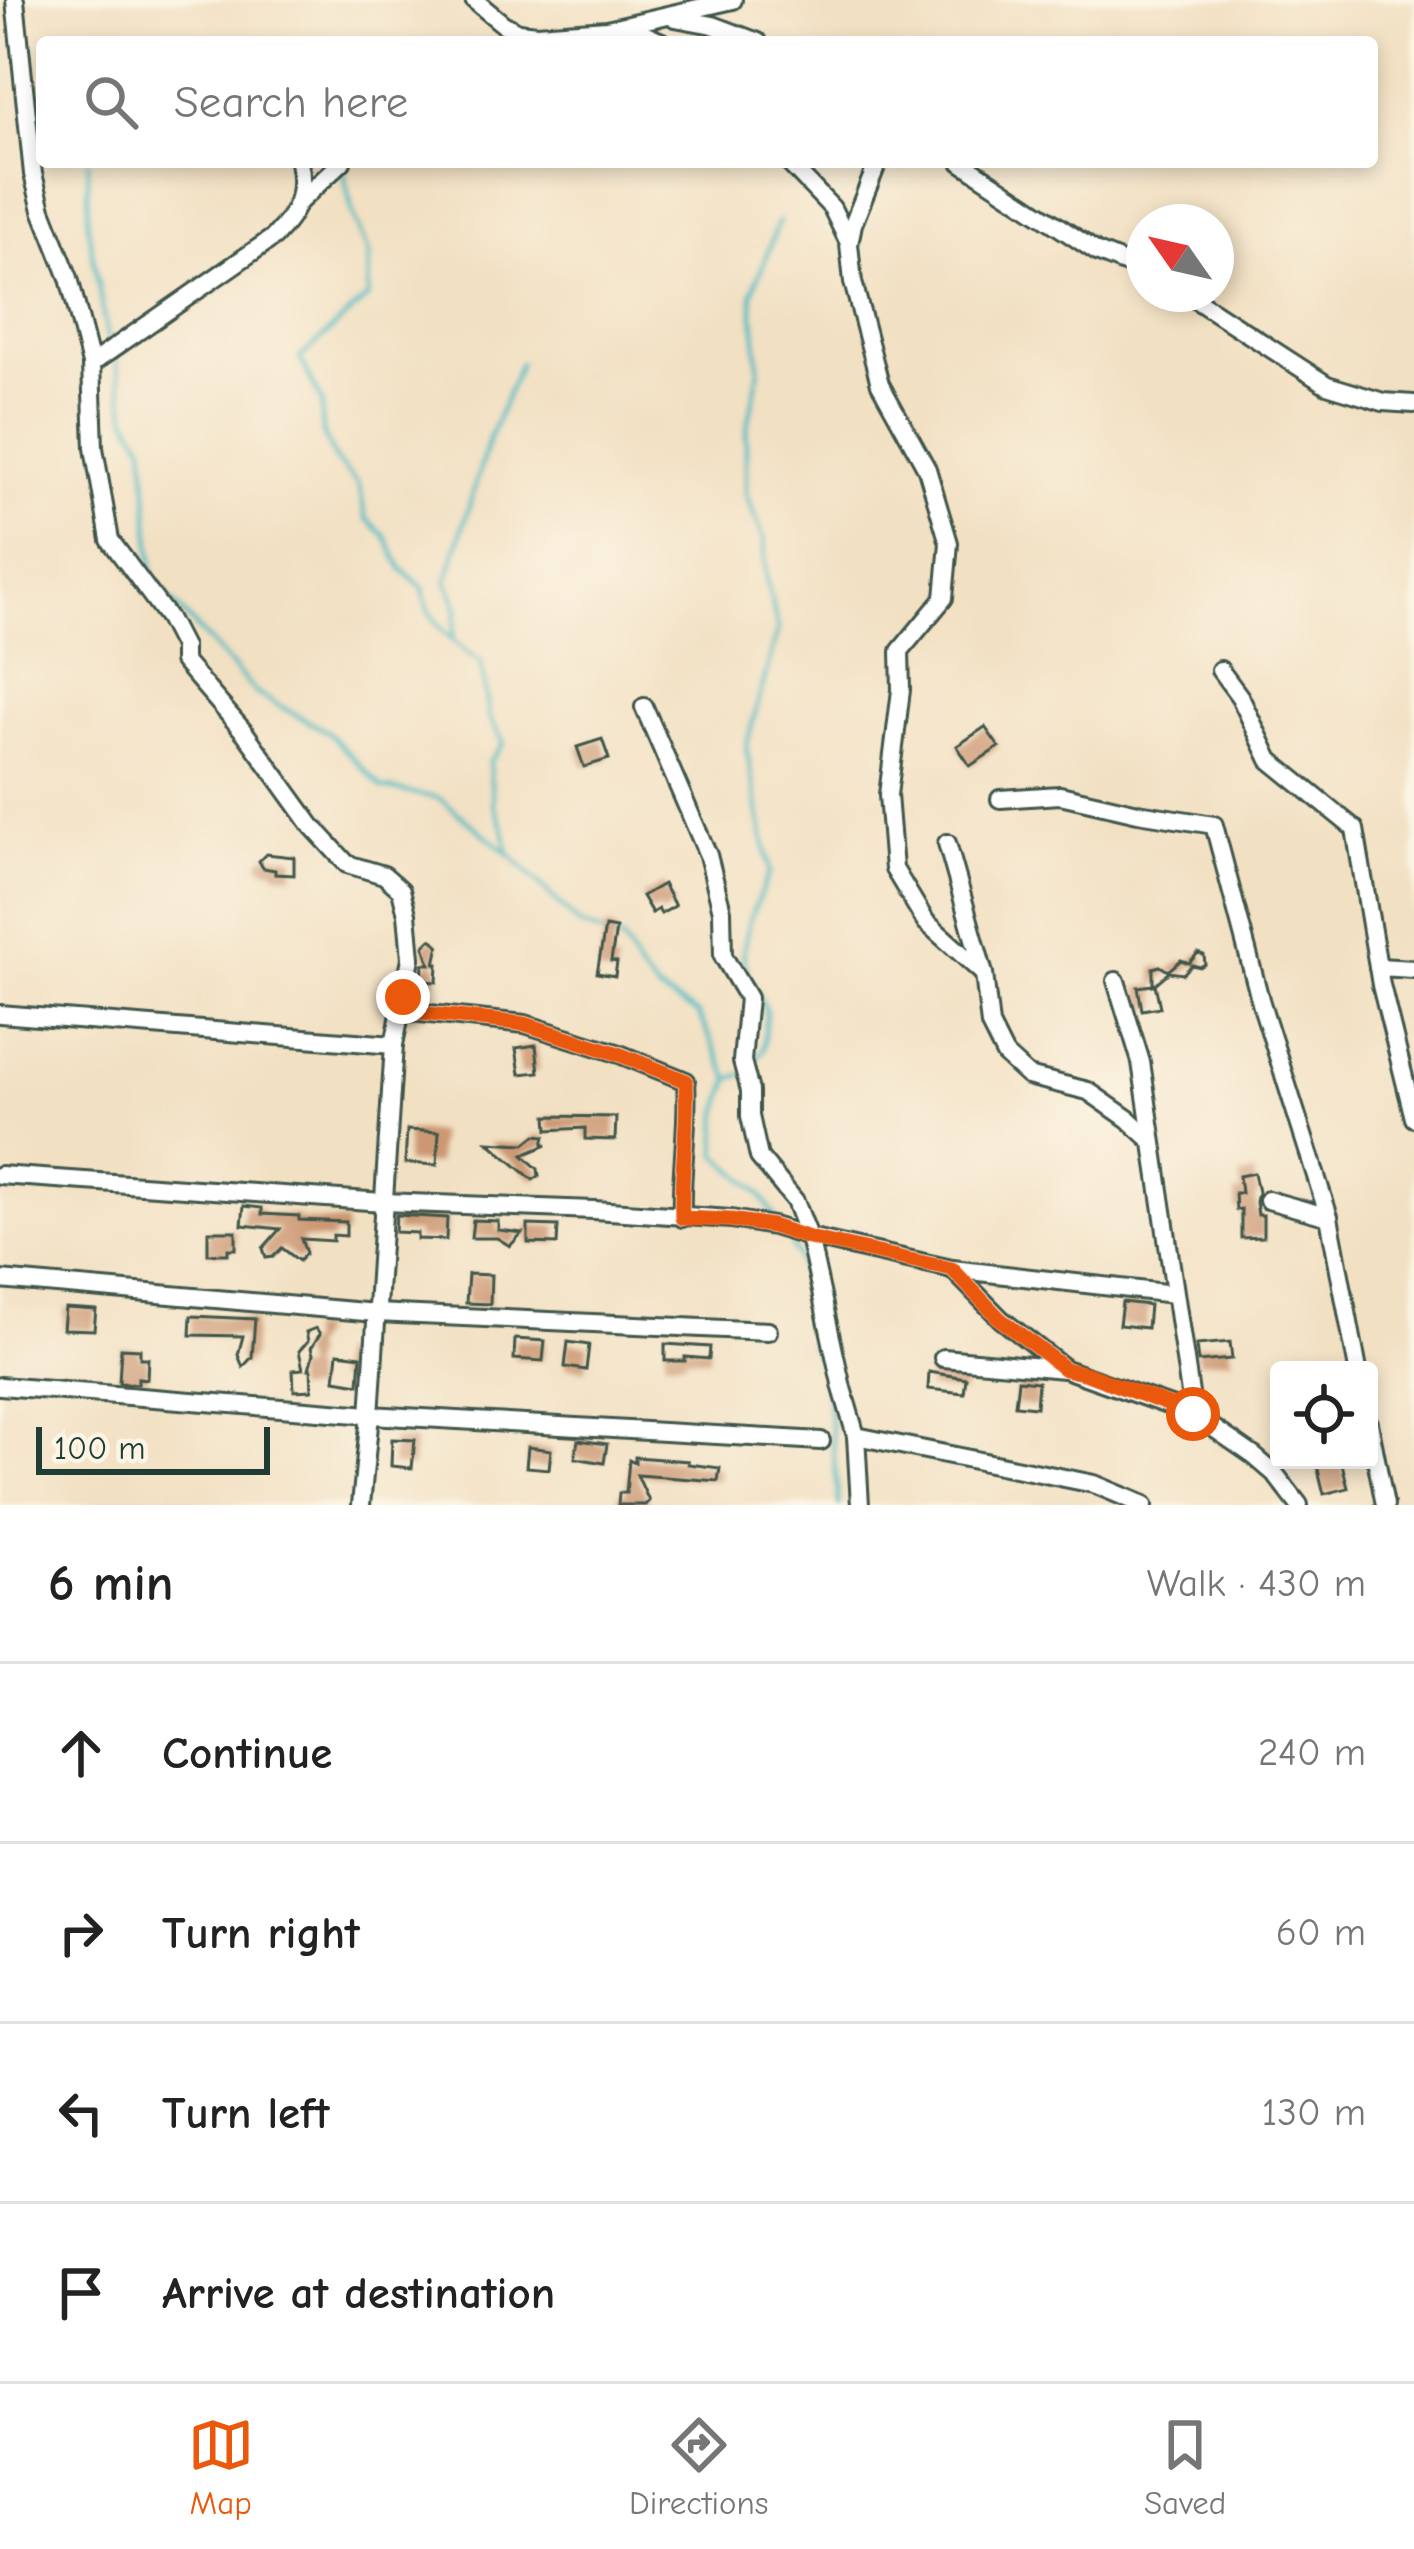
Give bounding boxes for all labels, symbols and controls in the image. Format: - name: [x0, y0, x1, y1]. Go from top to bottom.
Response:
- search box: [36, 36, 1378, 168]
- icon: search: [78, 69, 144, 135]
- text: Search here: [174, 76, 408, 128]
- north arrow: [1126, 204, 1234, 312]
- route end: [376, 970, 430, 1024]
- map controls: [1270, 1361, 1378, 1469]
- button: locate: [1270, 1361, 1378, 1469]
- route start: [1166, 1387, 1220, 1441]
- scale bar: [36, 1421, 270, 1474]
- text: 100 m: [54, 1429, 146, 1467]
- text: 6 min: [48, 1554, 174, 1613]
- text: Walk · 430 m: [1147, 1561, 1366, 1606]
- icon: ahead: [48, 1720, 114, 1786]
- text: Continue: [162, 1727, 332, 1779]
- text: 240 m: [1258, 1730, 1366, 1775]
- icon: right: [48, 1900, 114, 1966]
- text: Turn right: [162, 1907, 360, 1959]
- text: 60 m: [1276, 1910, 1366, 1955]
- icon: left: [48, 2080, 114, 2146]
- text: Turn left: [162, 2087, 329, 2139]
- text: 130 m: [1262, 2090, 1366, 2135]
- icon: arrive: [48, 2260, 114, 2326]
- text: Arrive at destination: [162, 2267, 555, 2319]
- tab: Map: [188, 2412, 254, 2522]
- tab: Directions: [629, 2412, 769, 2522]
- tab: Saved: [1144, 2412, 1226, 2522]

